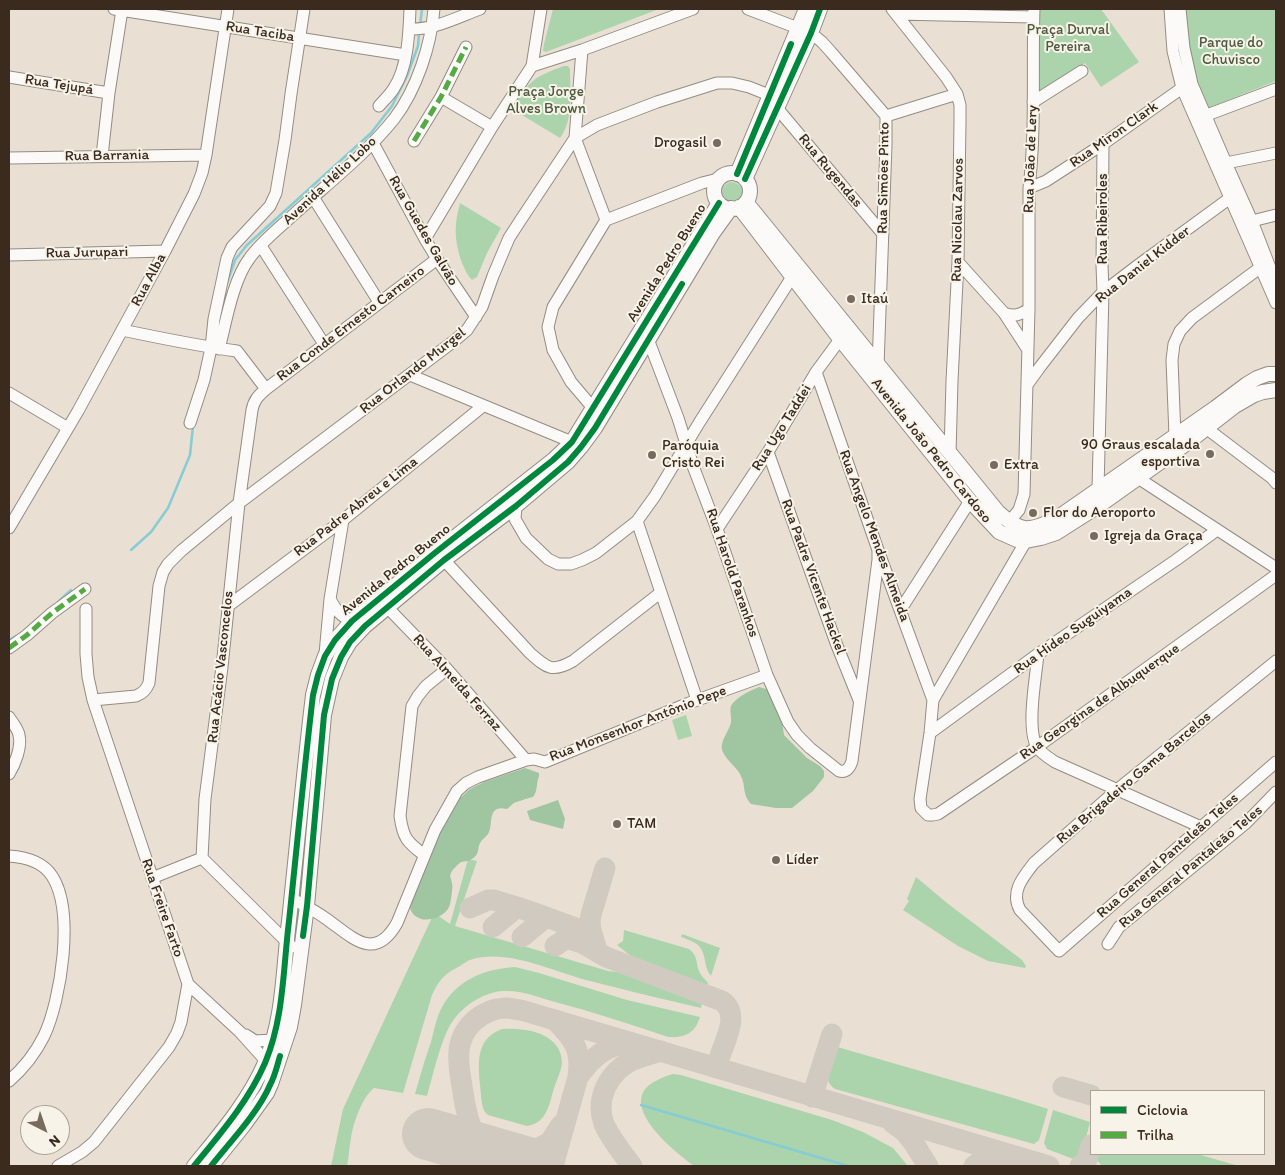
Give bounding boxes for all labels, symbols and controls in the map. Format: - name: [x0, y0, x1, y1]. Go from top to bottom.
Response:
- street label: Rua Taciba: [224, 18, 296, 46]
- park label: Praça Durval Pereira: [1027, 21, 1109, 56]
- park label: Parque do Chuvisco: [1199, 34, 1263, 69]
- street label: Rua Tejupá: [23, 71, 95, 99]
- park label: Praça Jorge Alves Brown: [506, 83, 586, 118]
- street label: Rua Miron Clark: [1066, 98, 1162, 172]
- street label: Rua João de Lery: [1020, 105, 1042, 213]
- street label: Rua Simões Pinto: [874, 122, 894, 234]
- street label: Rua Rugendas: [794, 130, 866, 212]
- street label: Avenida Hélio Lobo: [279, 133, 381, 229]
- place label: Drogasil: [654, 134, 707, 152]
- marker: Drogasil: [711, 137, 723, 149]
- street label: Rua Barrania: [64, 146, 150, 166]
- street label: Rua Nicolau Zarvos: [948, 158, 968, 282]
- street label: Rua Guedes Galvão: [384, 173, 462, 289]
- street label: Rua Ribeiroles: [1094, 173, 1112, 265]
- street label: Avenida Pedro Bueno: [623, 201, 711, 325]
- street label: Rua Daniel Kidder: [1092, 222, 1194, 308]
- street label: Rua Jurupari: [45, 243, 129, 263]
- street label: Rua Alba: [128, 250, 170, 310]
- street label: Rua Conde Ernesto Carneiro: [273, 262, 429, 386]
- place label: Itaú: [861, 290, 888, 308]
- marker: Itaú: [845, 293, 857, 305]
- street label: Rua Orlando Murgel: [356, 324, 470, 418]
- street label: Avenida João Pedro Cardoso: [867, 375, 995, 527]
- street label: Rua Ugo Taddei: [748, 381, 816, 475]
- place label: 90 Graus escalada esportiva: [1081, 436, 1200, 471]
- place label: Paróquia Cristo Rei: [662, 437, 725, 472]
- street label: Rua Angelo Mendes Almeida: [834, 448, 914, 624]
- marker: 90 Graus escalada esportiva: [1204, 448, 1216, 460]
- marker: Paróquia Cristo Rei: [646, 449, 658, 461]
- street label: Rua Padre Abreu e Lima: [291, 453, 421, 561]
- place label: Extra: [1004, 456, 1039, 474]
- marker: Extra: [988, 459, 1000, 471]
- street label: Rua Padre Vicente Hackel: [777, 497, 849, 657]
- place label: Flor do Aeroporto: [1043, 504, 1156, 522]
- street label: Rua Harold Paranhos: [701, 506, 763, 640]
- marker: Flor do Aeroporto: [1027, 507, 1039, 519]
- street label: Avenida Pedro Bueno: [337, 520, 455, 620]
- place label: Igreja da Graça: [1104, 527, 1203, 545]
- marker: Igreja da Graça: [1088, 530, 1100, 542]
- street label: Rua Hideo Suguiyama: [1010, 583, 1136, 679]
- street label: Rua Acácio Vasconcelos: [204, 590, 238, 744]
- street label: Rua Almeida Ferraz: [409, 631, 505, 735]
- street label: Rua Georgina de Albuquerque: [1017, 640, 1183, 764]
- street label: Rua Monsenhor Antônio Pepe: [547, 682, 729, 766]
- street label: Rua Brigadeiro Gama Barcelos: [1053, 708, 1215, 848]
- street label: Rua General Panteleão Teles: [1093, 790, 1243, 922]
- street label: Rua General Pantaleão Teles: [1115, 802, 1267, 932]
- place label: TAM: [627, 815, 656, 833]
- marker: TAM: [611, 818, 623, 830]
- place label: Líder: [786, 851, 818, 869]
- marker: Líder: [770, 854, 782, 866]
- street label: Rua Freire Farto: [137, 856, 187, 960]
- legend: [1090, 1090, 1265, 1155]
- text: Ciclovia: [1137, 1101, 1188, 1119]
- north arrow: [20, 1105, 70, 1155]
- text: Trilha: [1137, 1126, 1174, 1144]
- text: N: [45, 1131, 64, 1150]

